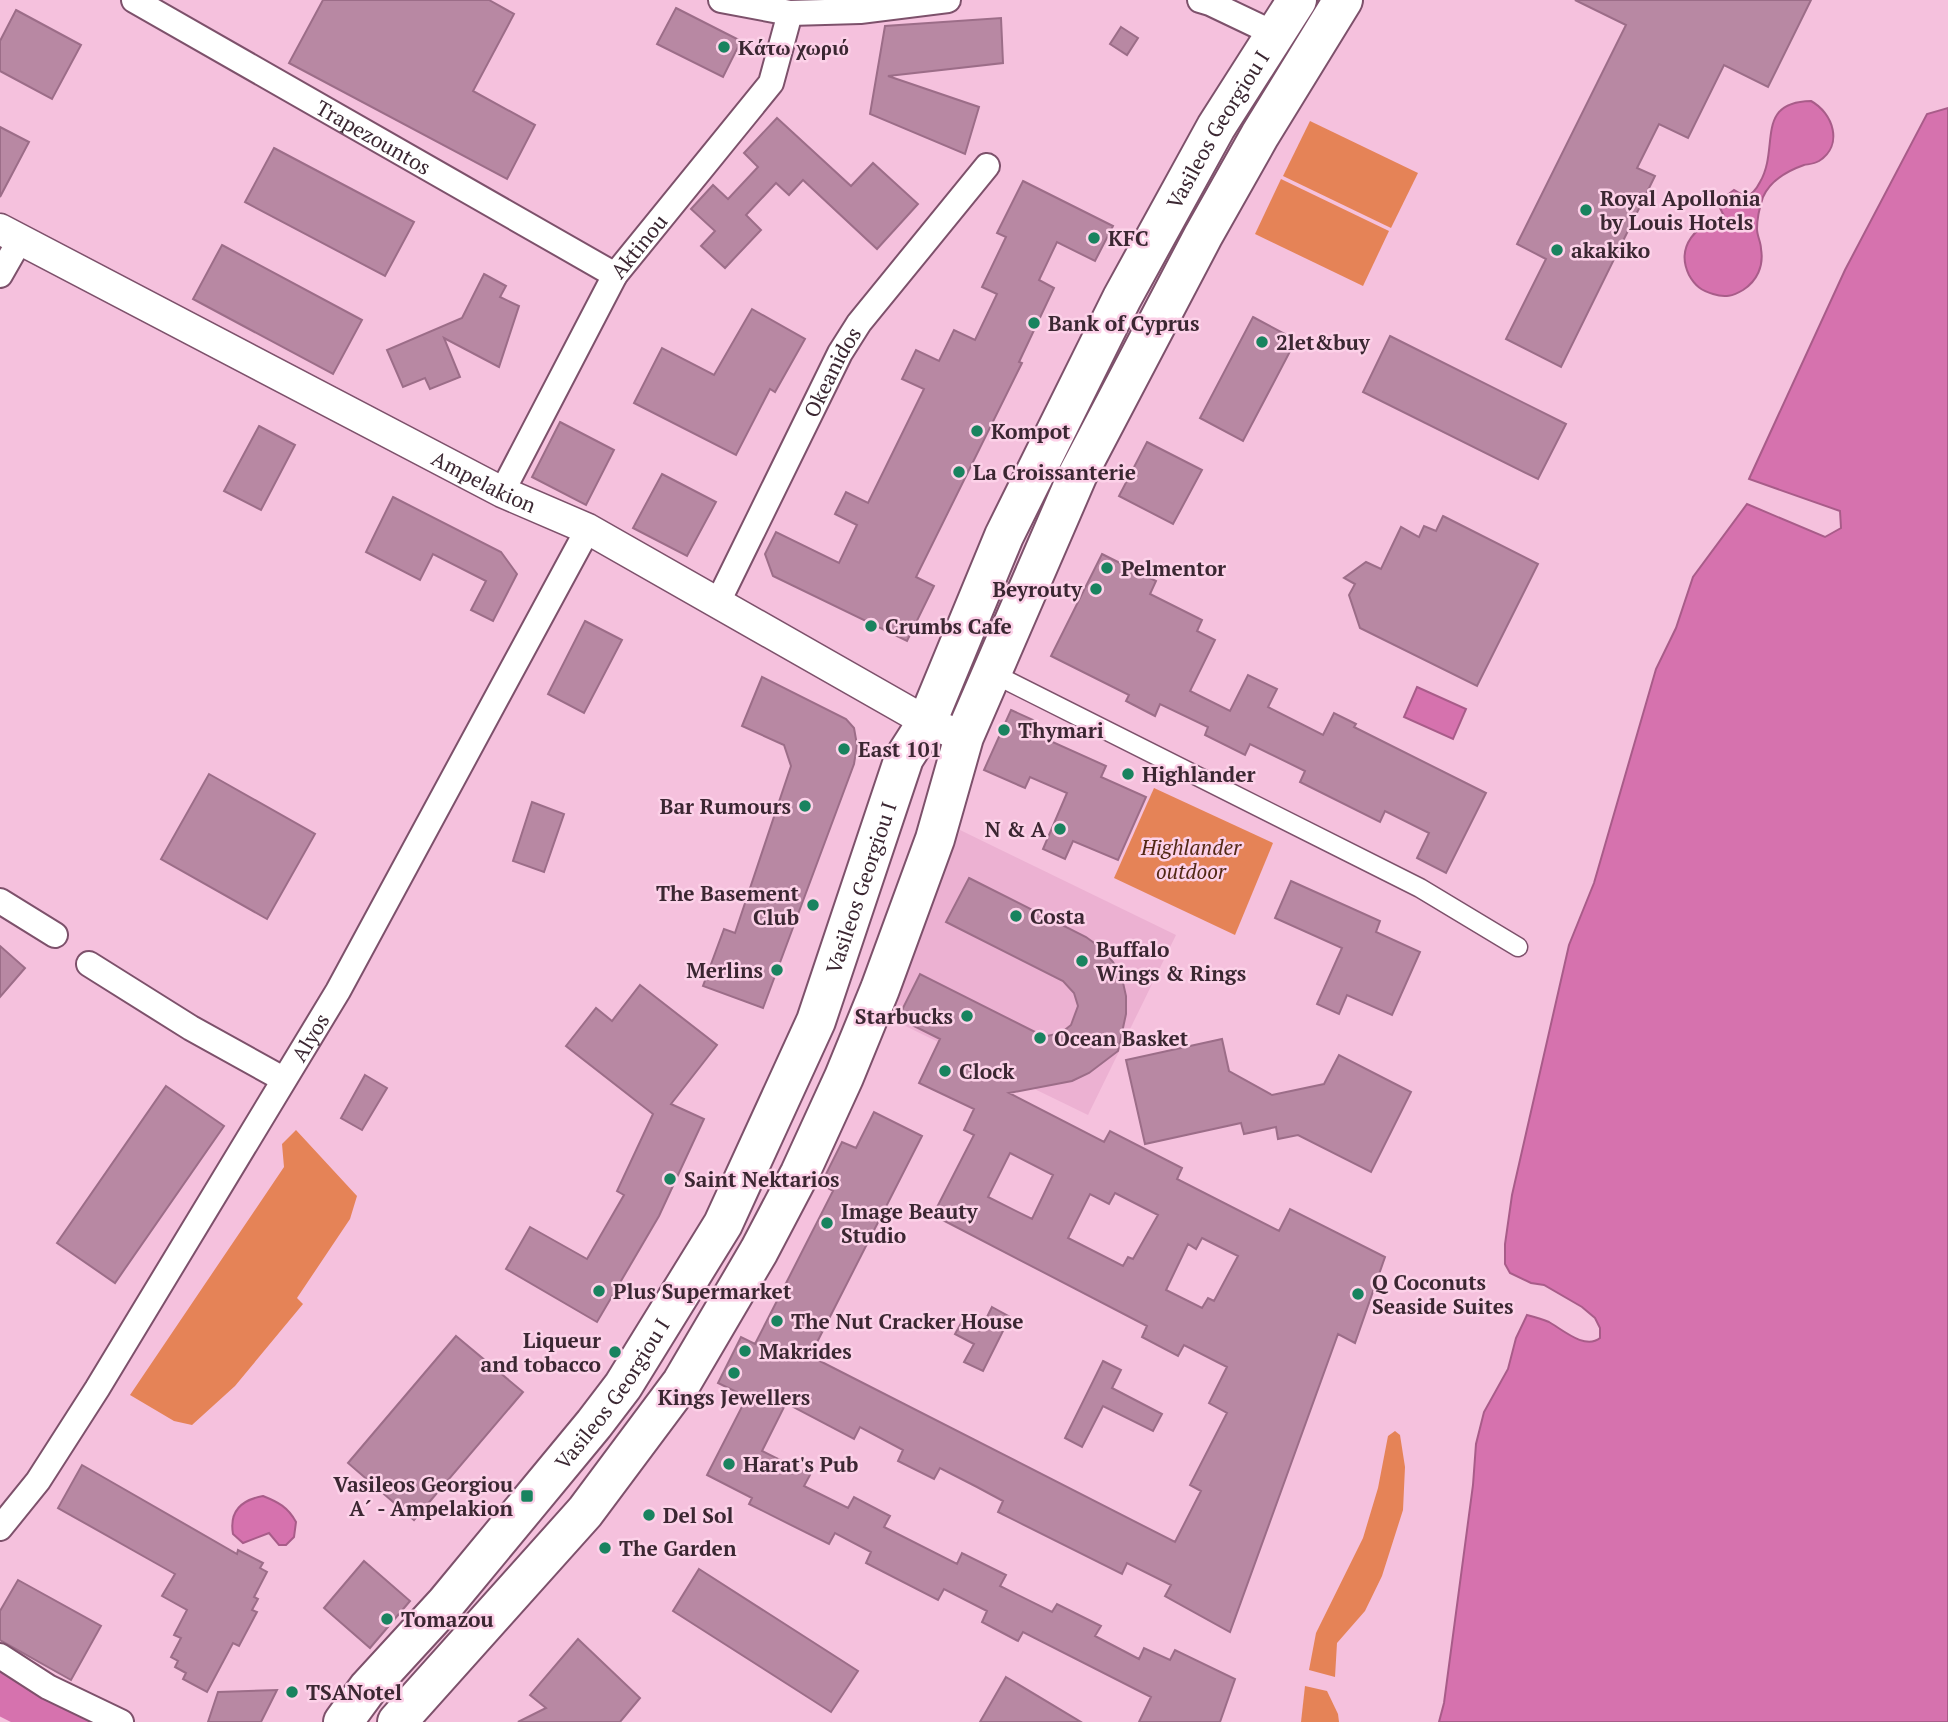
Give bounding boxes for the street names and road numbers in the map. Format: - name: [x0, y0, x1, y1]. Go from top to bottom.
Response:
- street label: Vasileos Georgiou I: [1160, 45, 1275, 214]
- street label: Trapezountos: [311, 93, 436, 181]
- street label: Aktinou: [604, 208, 673, 284]
- street label: Okeanidos: [797, 321, 867, 422]
- street label: Ampelakion: [427, 444, 541, 519]
- street label: Vasileos Georgiou I: [819, 798, 902, 977]
- street label: Alyos: [285, 1008, 335, 1067]
- street label: Vasileos Georgiou I: [548, 1313, 675, 1475]

